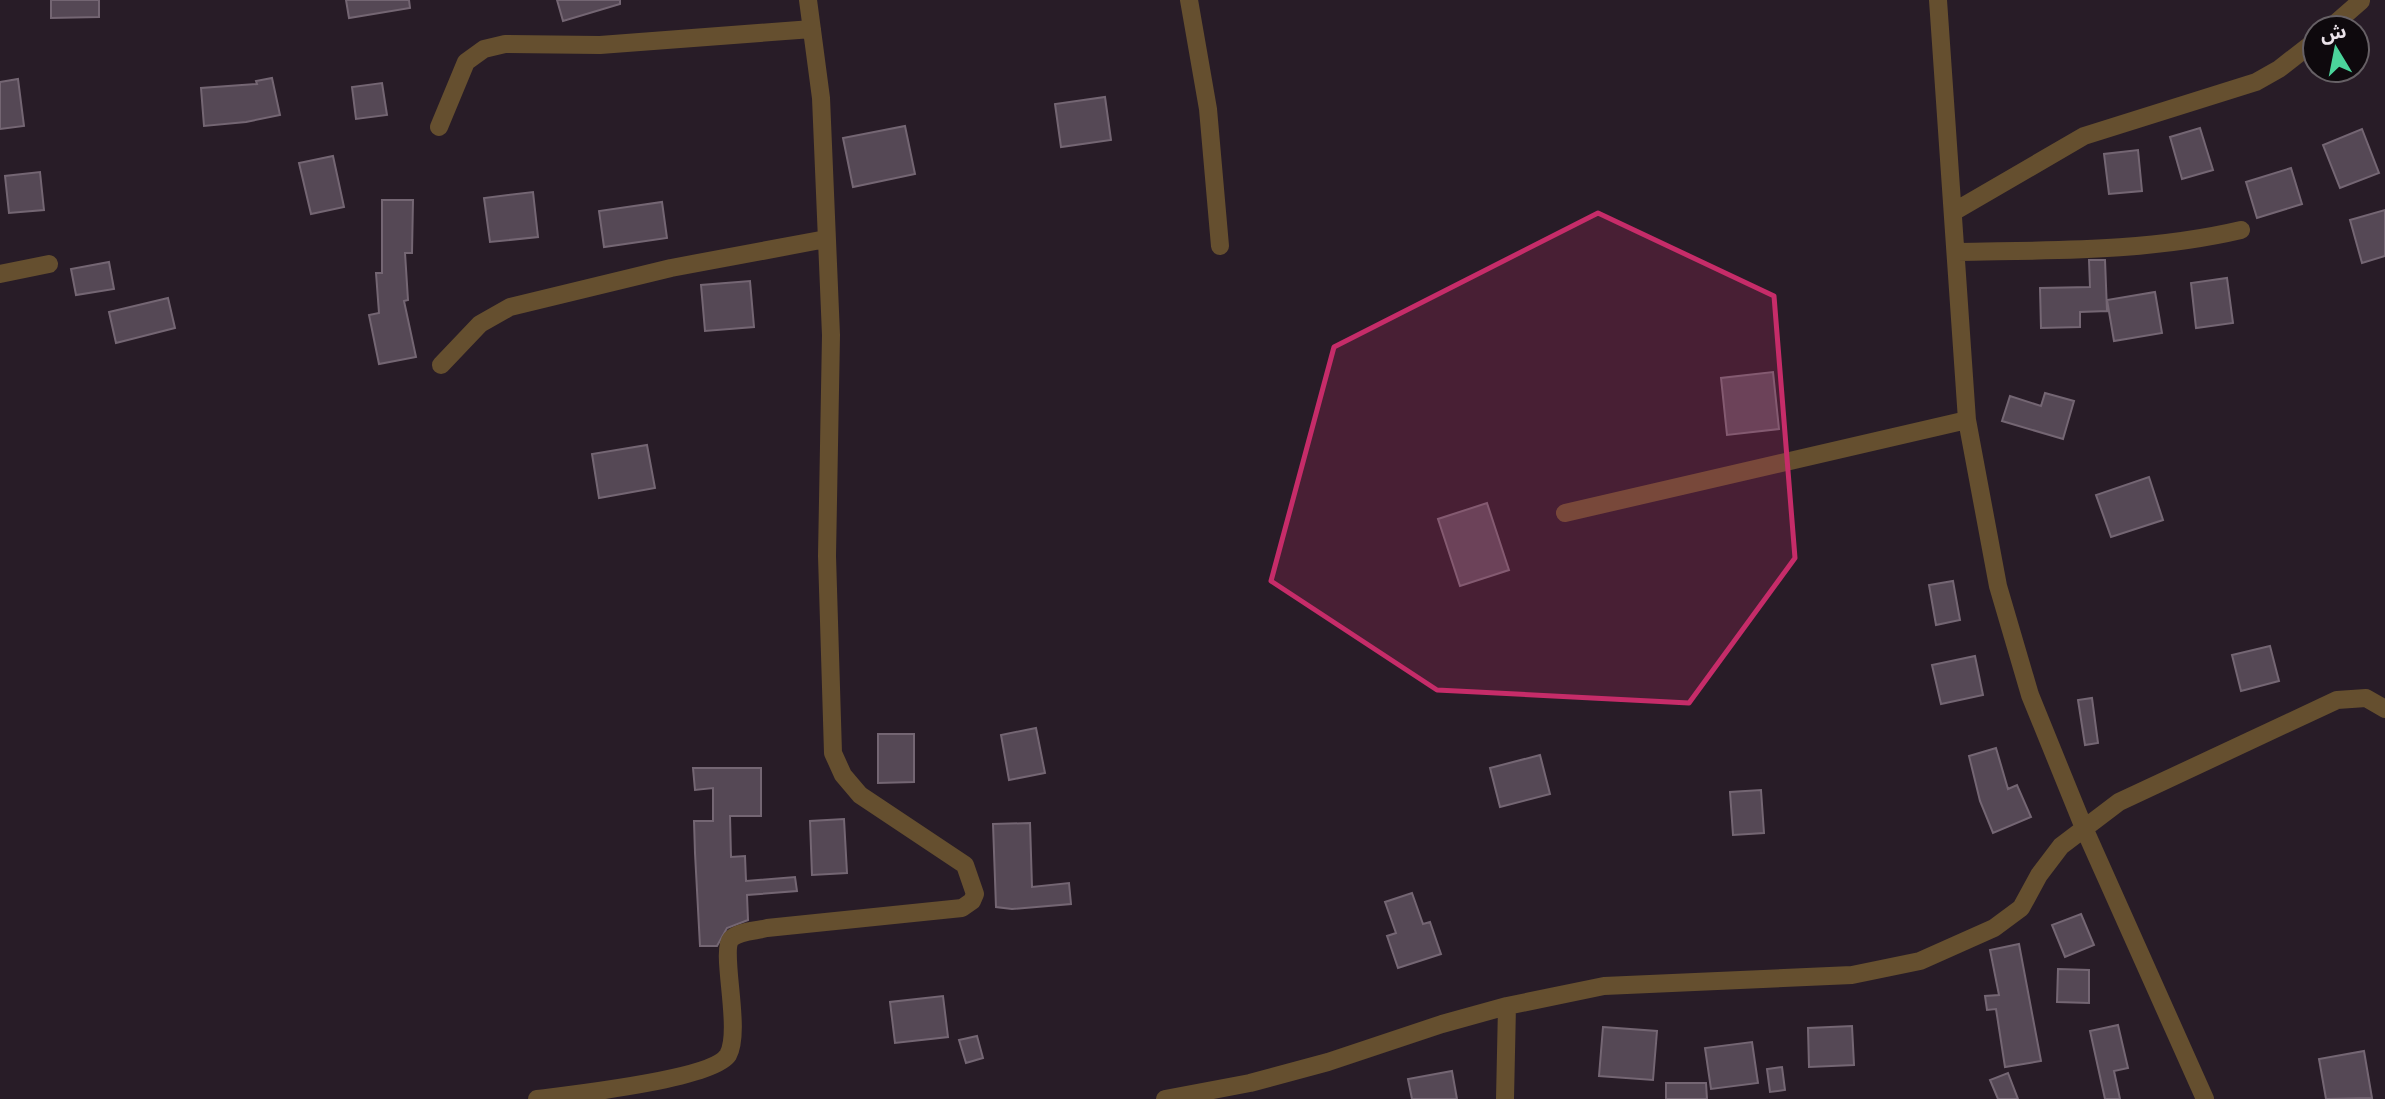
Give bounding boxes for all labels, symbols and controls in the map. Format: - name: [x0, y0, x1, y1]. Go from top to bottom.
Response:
- north arrow: [2301, 14, 2371, 84]
- text: ش: [2318, 18, 2348, 46]

